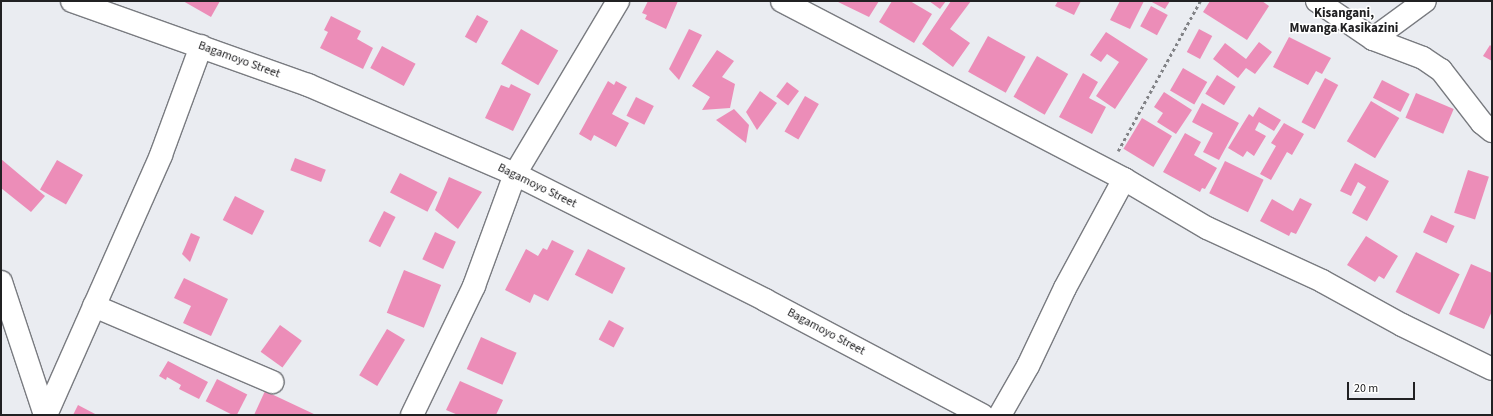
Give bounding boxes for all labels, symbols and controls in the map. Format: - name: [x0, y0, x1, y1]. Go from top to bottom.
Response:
- district label: Kisangani, Mwanga Kasikazini: [1290, 6, 1398, 37]
- street label: Bagamoyo Street: [196, 39, 282, 81]
- street label: Bagamoyo Street: [495, 161, 579, 211]
- street label: Bagamoyo Street: [785, 305, 867, 359]
- scale bar: [1349, 374, 1417, 400]
- text: 20 m: [1354, 380, 1378, 397]

